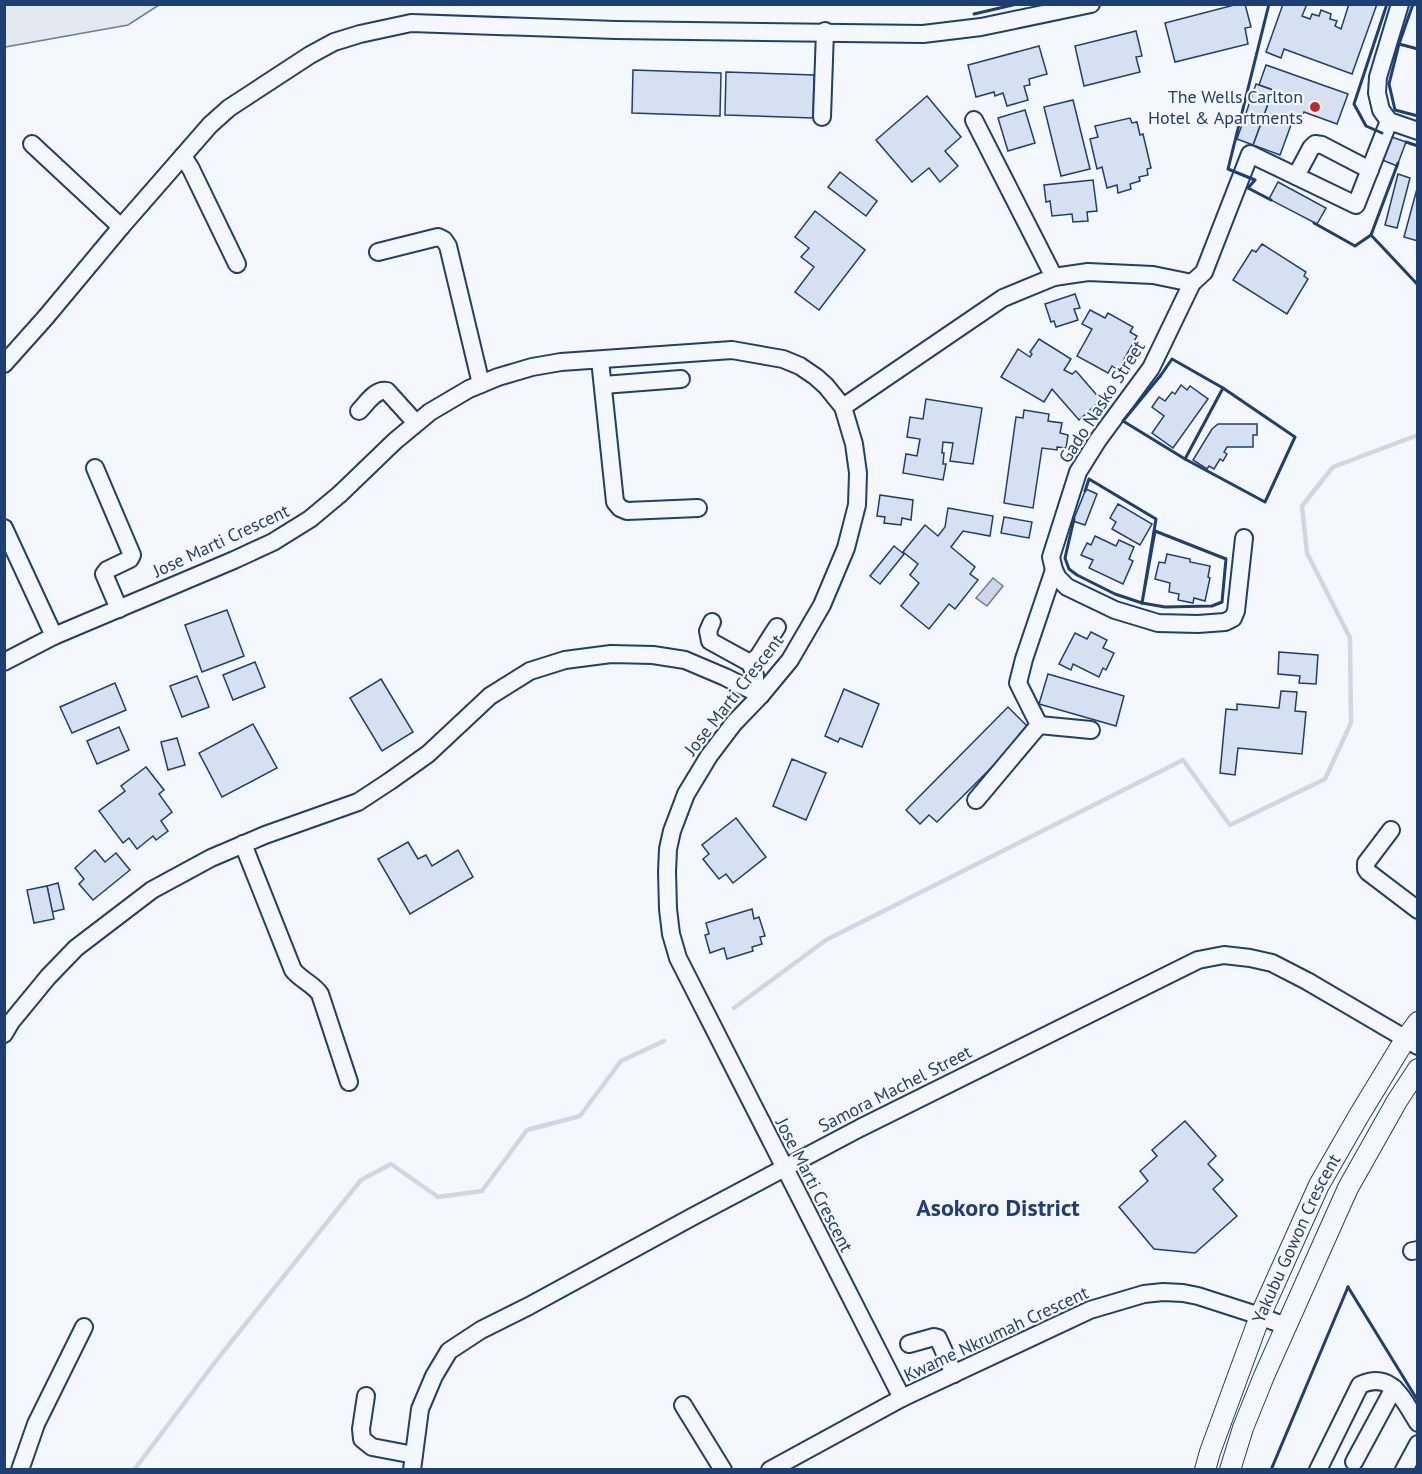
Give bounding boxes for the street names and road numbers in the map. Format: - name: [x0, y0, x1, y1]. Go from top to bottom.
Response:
- street label: Gado Nasko Street: [1053, 336, 1150, 467]
- street label: Jose Marti Crescent: [148, 499, 293, 583]
- street label: Jose Marti Crescent: [678, 629, 788, 761]
- street label: Samora Machel Street: [814, 1040, 975, 1137]
- street label: Jose Marti Crescent: [770, 1113, 858, 1256]
- street label: Yakubu Gowon Crescent: [1246, 1150, 1345, 1326]
- street label: Kwame Nkrumah Crescent: [900, 1281, 1092, 1386]

